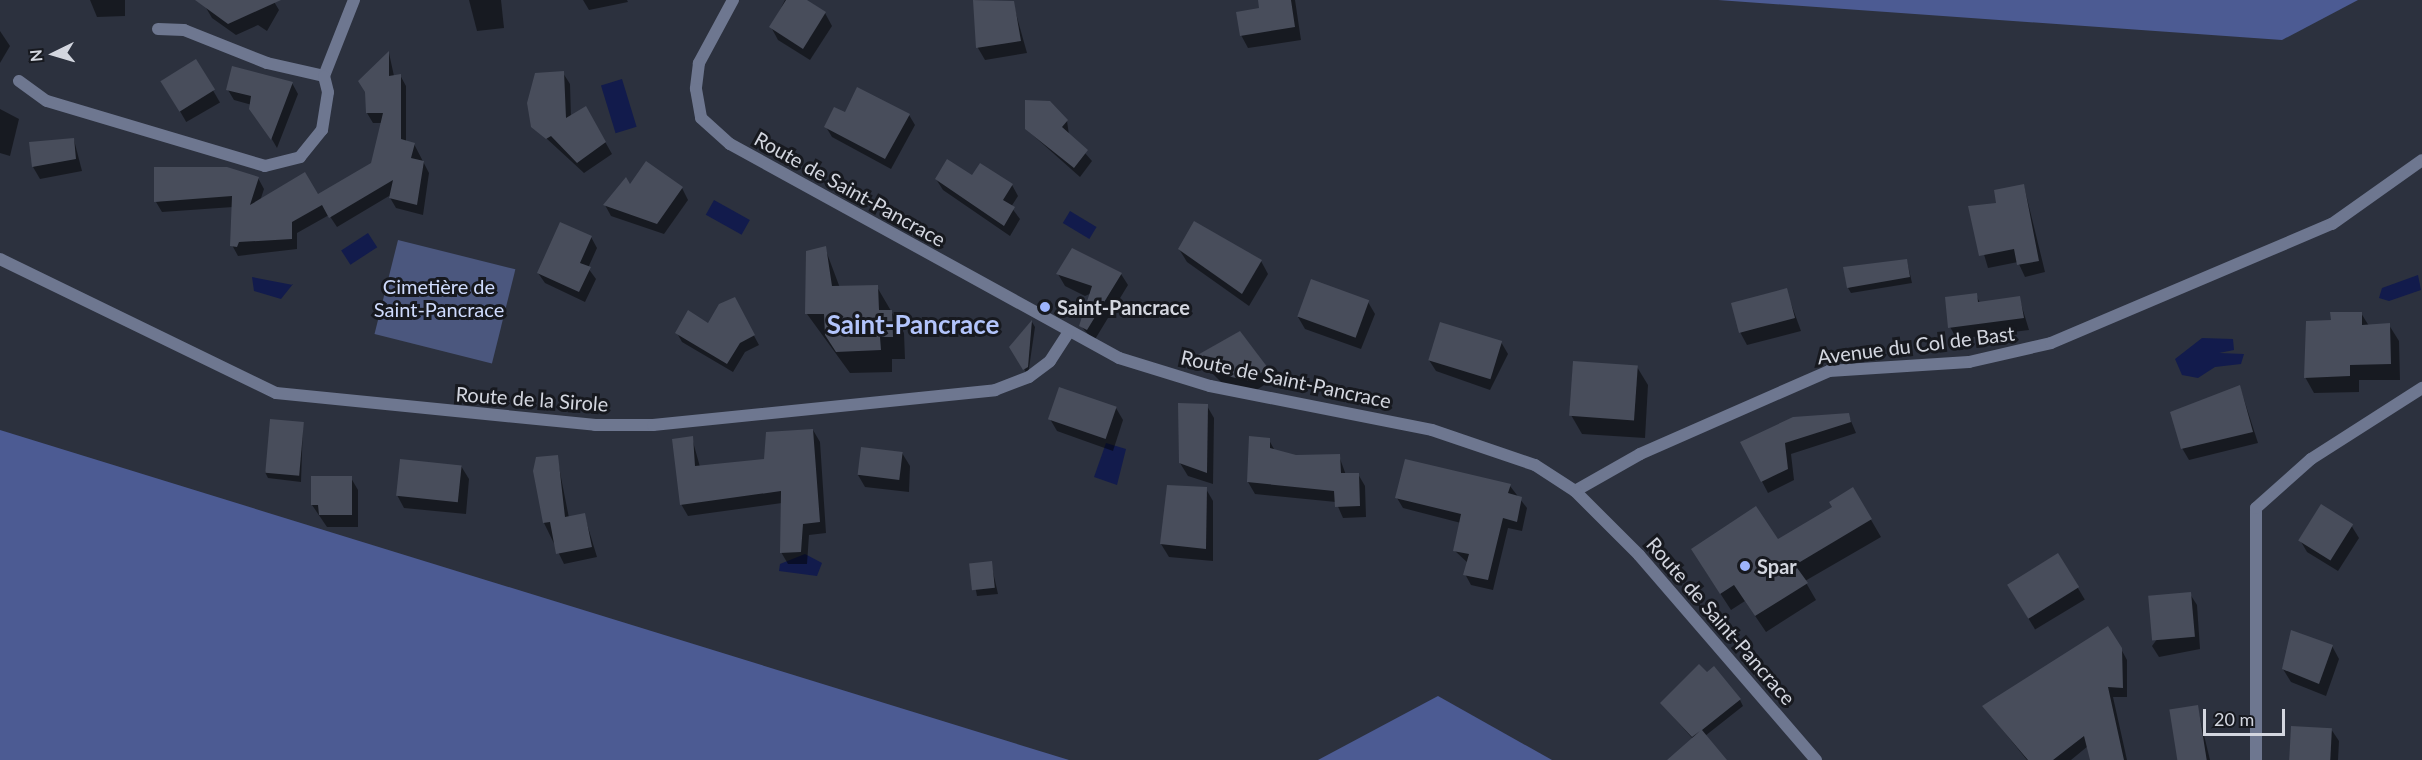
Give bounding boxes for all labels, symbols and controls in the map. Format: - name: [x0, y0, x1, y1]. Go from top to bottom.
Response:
- north arrow: [24, 24, 84, 84]
- text: N: [26, 49, 46, 63]
- street label: Route de Saint-Pancrace: [750, 127, 950, 251]
- park label: Cimetière de Saint-Pancrace: [374, 275, 504, 322]
- place label: Saint-Pancrace: [1057, 295, 1190, 319]
- marker: Saint-Pancrace: [1038, 300, 1052, 314]
- district label: Saint-Pancrace: [827, 309, 999, 341]
- street label: Avenue du Col de Bast: [1816, 321, 2016, 369]
- street label: Route de Saint-Pancrace: [1179, 345, 1393, 413]
- street label: Route de la Sirole: [455, 382, 609, 416]
- street label: Route de Saint-Pancrace: [1642, 532, 1800, 710]
- place label: Spar: [1757, 554, 1797, 578]
- marker: Spar: [1738, 559, 1752, 573]
- scale bar: [2206, 697, 2288, 735]
- text: 20 m: [2214, 708, 2254, 730]

